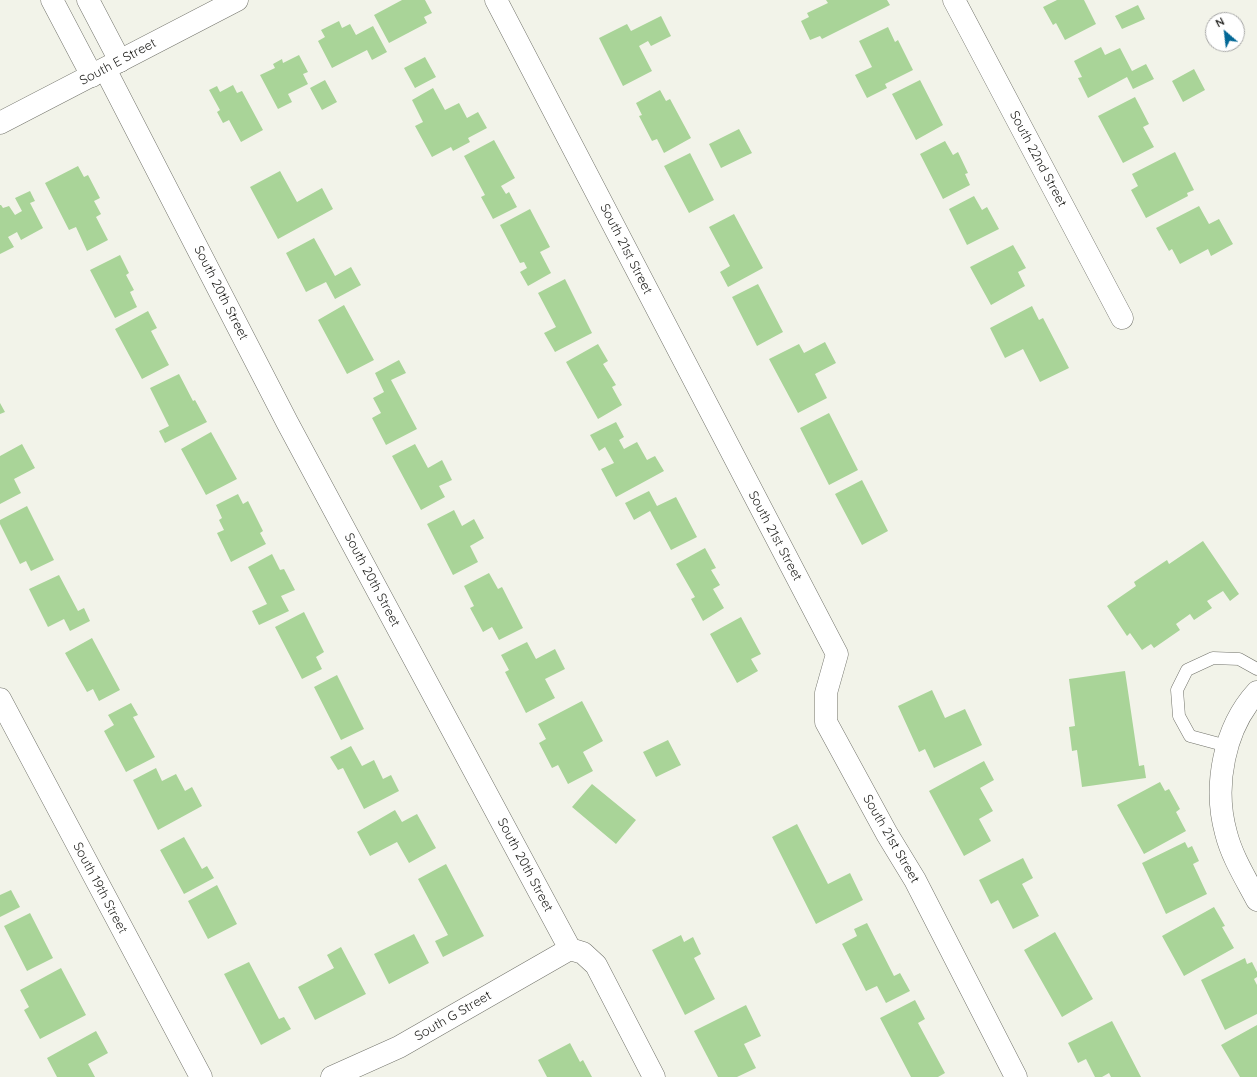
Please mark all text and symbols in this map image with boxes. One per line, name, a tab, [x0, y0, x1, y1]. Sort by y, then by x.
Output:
north arrow	[1205, 12, 1245, 52]
text: N	[1213, 14, 1227, 30]
street label: South E Street	[77, 35, 159, 89]
street label: South 22nd Street	[1006, 108, 1070, 210]
street label: South 21st Street	[596, 201, 656, 297]
street label: South 20th Street	[191, 243, 251, 343]
street label: South 21st Street	[745, 488, 805, 584]
street label: South 20th Street	[341, 531, 403, 629]
street label: South 21st Street	[859, 792, 923, 886]
street label: South 20th Street	[494, 816, 556, 914]
street label: South 19th Street	[69, 840, 131, 936]
street label: South G Street	[412, 988, 494, 1044]

